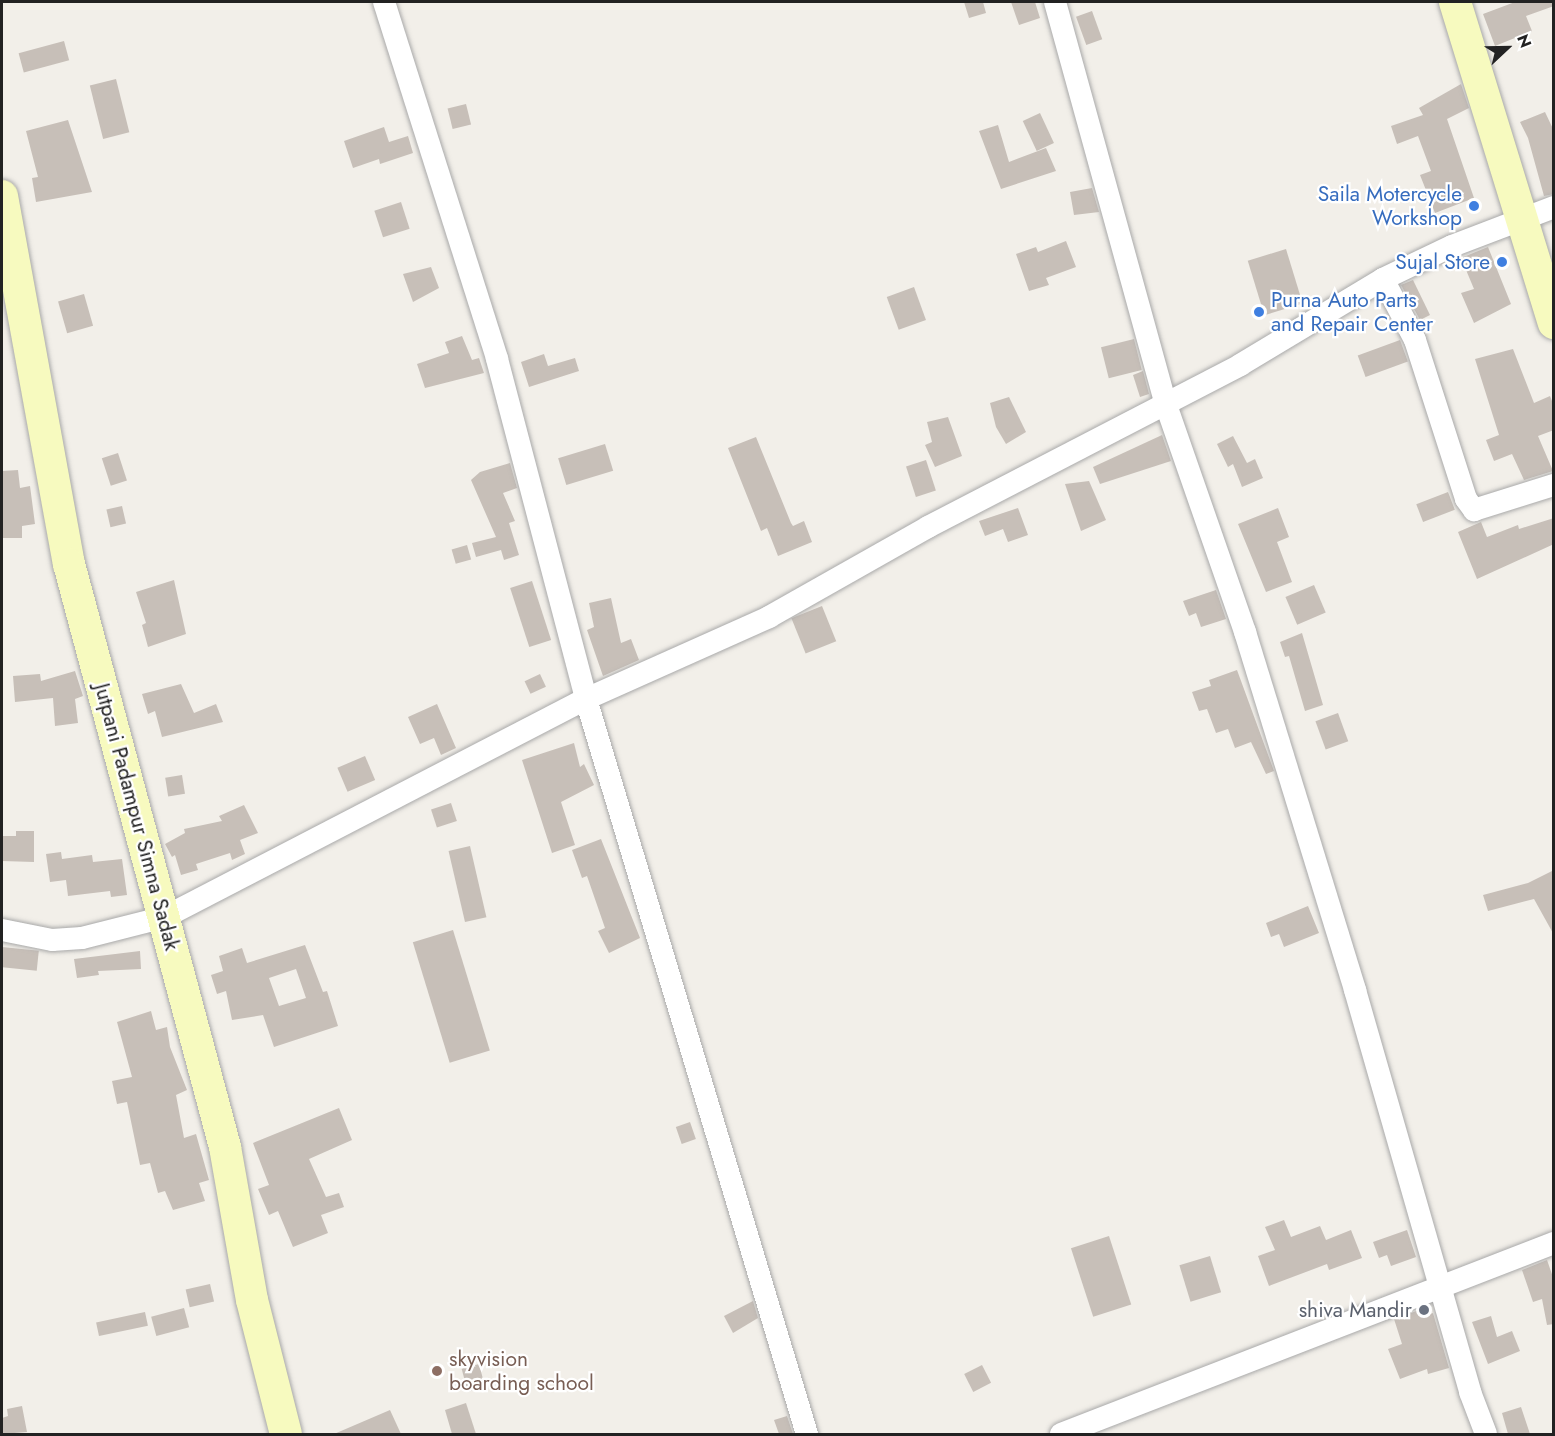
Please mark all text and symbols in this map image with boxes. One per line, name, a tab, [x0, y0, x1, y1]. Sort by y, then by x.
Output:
north arrow	[1477, 18, 1537, 78]
text: N	[1511, 31, 1537, 51]
place label: Saila Motercycle Workshop	[1318, 181, 1462, 231]
marker: Saila Motercycle Workshop	[1467, 199, 1481, 213]
place label: Sujal Store	[1395, 249, 1490, 275]
marker: Sujal Store	[1495, 255, 1509, 269]
place label: Purna Auto Parts and Repair Center	[1271, 287, 1433, 337]
marker: Purna Auto Parts and Repair Center	[1252, 305, 1266, 319]
street label: Jutpani Padampur Simna Sadak	[89, 681, 185, 953]
place label: shiva Mandir	[1299, 1297, 1412, 1323]
marker: shiva Mandir	[1417, 1303, 1431, 1317]
place label: skyvision boarding school	[449, 1346, 594, 1396]
marker: skyvision boarding school	[430, 1364, 444, 1378]

